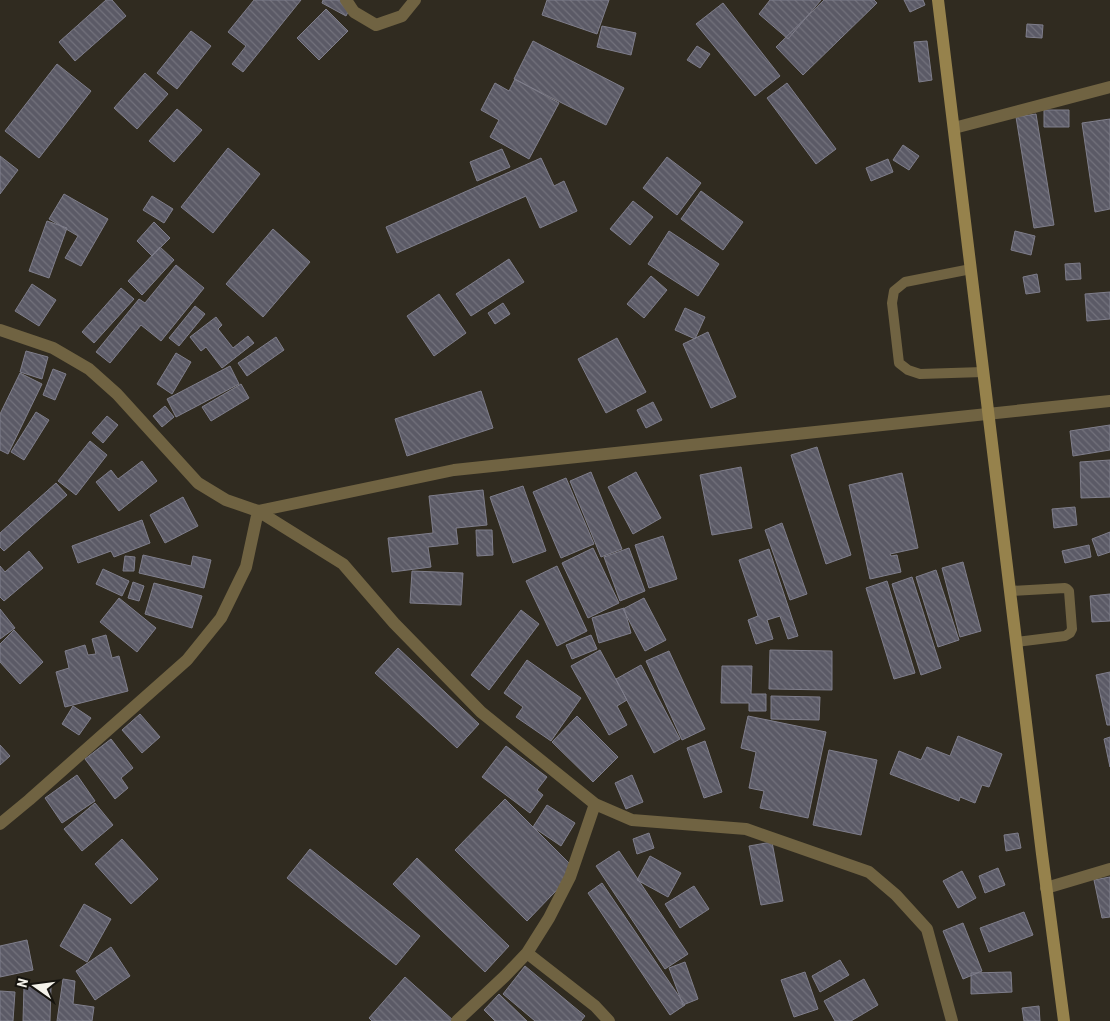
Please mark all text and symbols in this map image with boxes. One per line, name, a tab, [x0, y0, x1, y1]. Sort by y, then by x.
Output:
north arrow	[10, 961, 60, 1011]
text: N	[14, 977, 31, 989]

